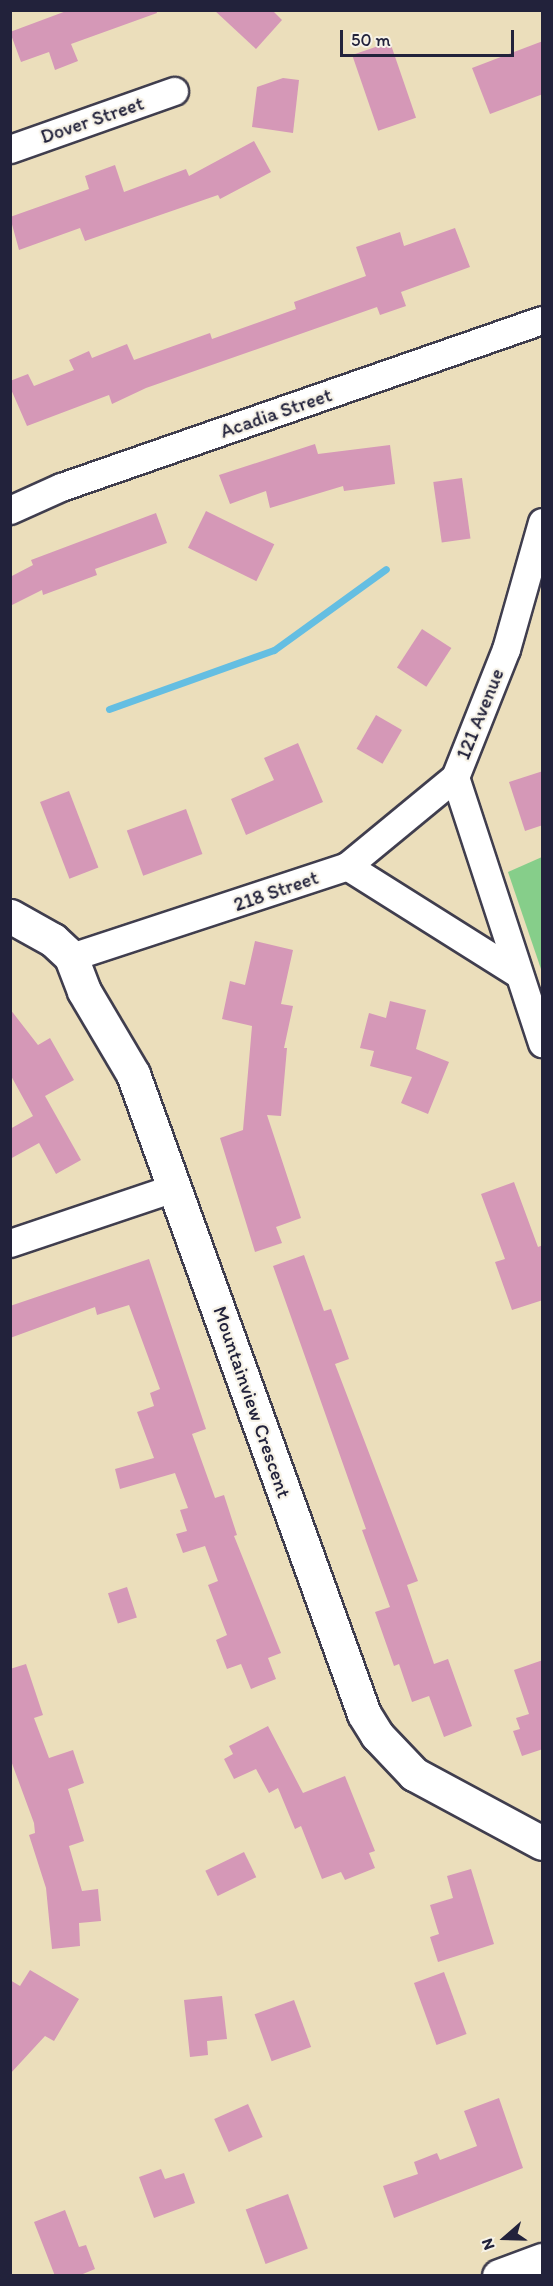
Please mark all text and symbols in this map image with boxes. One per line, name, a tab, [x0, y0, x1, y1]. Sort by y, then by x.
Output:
scale bar	[343, 18, 517, 56]
text: 50 m	[351, 29, 391, 51]
street label: Dover Street	[37, 91, 147, 149]
street label: Acadia Street	[217, 383, 335, 443]
street label: 121 Avenue	[451, 665, 509, 763]
street label: 218 Street	[230, 865, 322, 917]
street label: Mountainview Crescent	[208, 1303, 296, 1501]
north arrow	[475, 2208, 535, 2268]
text: N	[477, 2236, 498, 2253]

